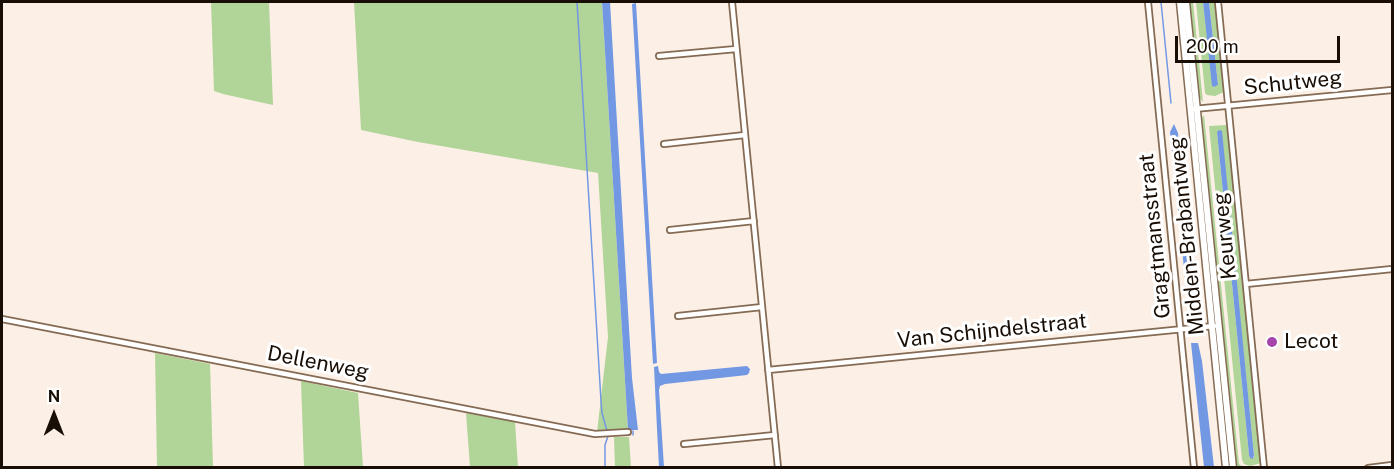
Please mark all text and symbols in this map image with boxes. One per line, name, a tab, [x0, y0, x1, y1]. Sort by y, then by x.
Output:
scale bar	[1178, 24, 1343, 62]
text: 200 m	[1186, 36, 1239, 57]
street label: Schutweg	[1243, 65, 1343, 101]
street label: Midden-Brabantweg	[1164, 136, 1210, 336]
street label: Gragtmansstraat	[1134, 152, 1176, 320]
street label: Keurweg	[1208, 191, 1242, 281]
street label: Van Schijndelstraat	[896, 309, 1088, 353]
place label: Lecot	[1284, 329, 1339, 355]
marker: Lecot	[1265, 335, 1279, 349]
street label: Dellenweg	[265, 341, 371, 385]
north arrow	[24, 385, 84, 445]
text: N	[48, 387, 60, 406]

